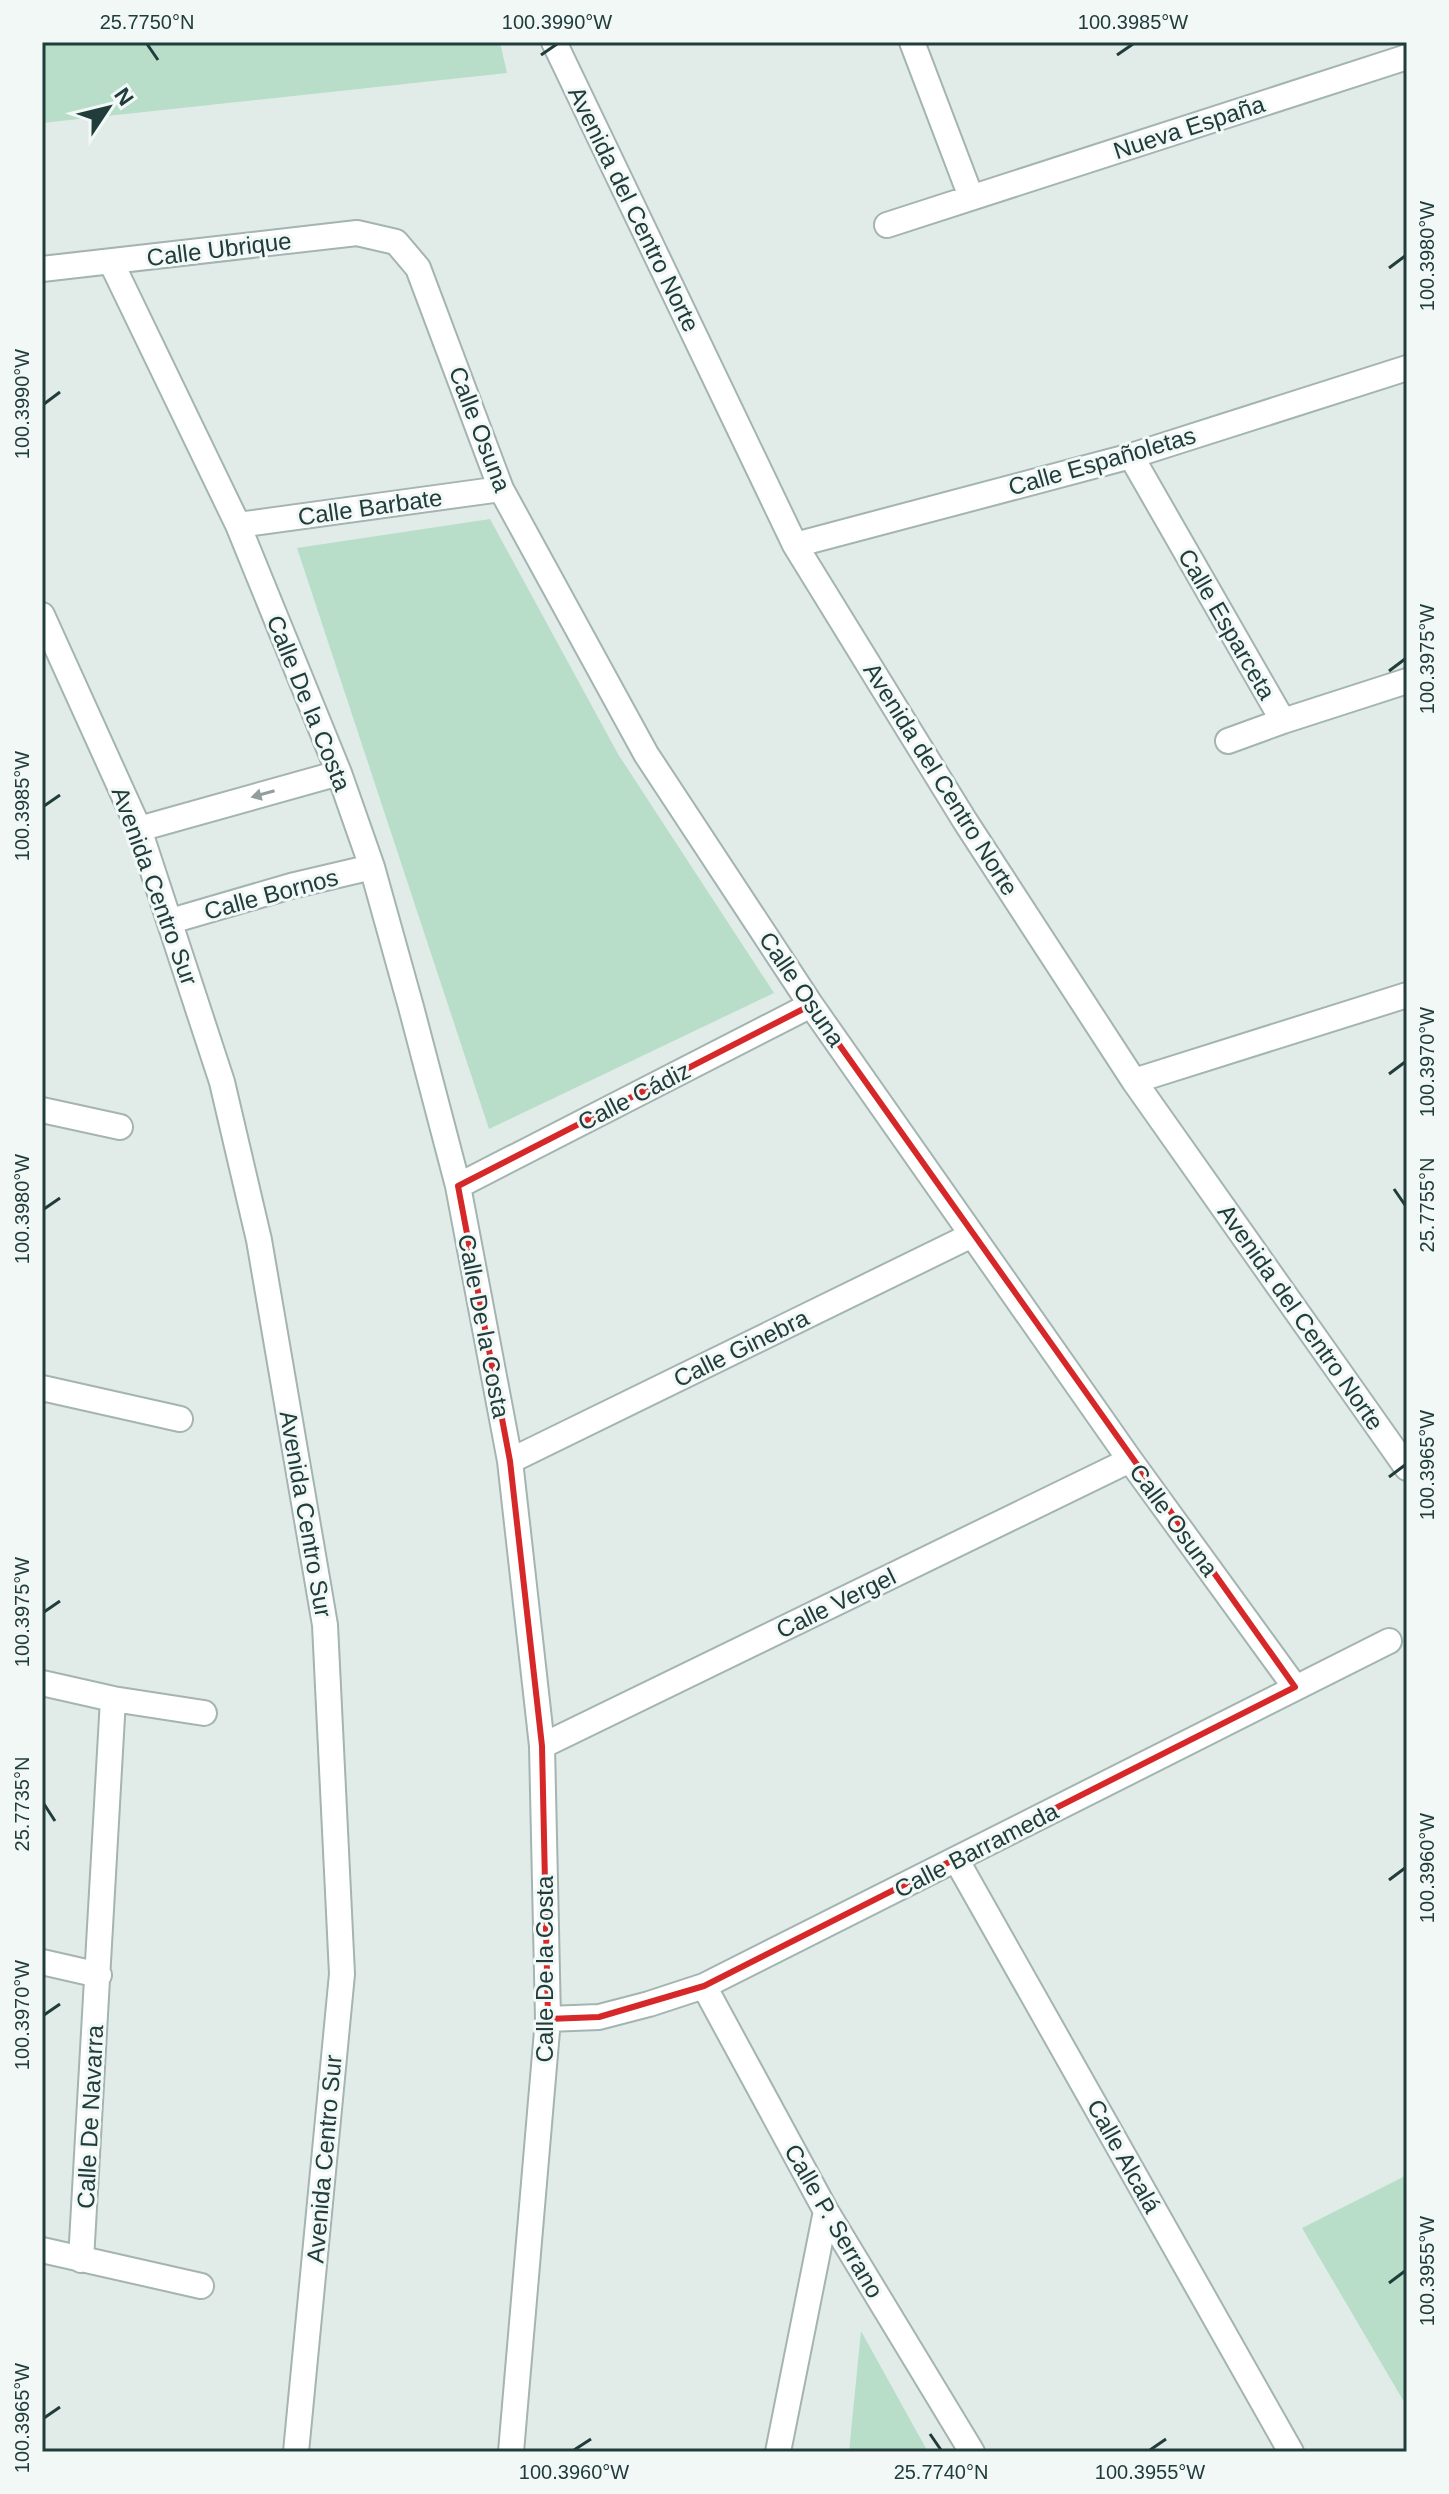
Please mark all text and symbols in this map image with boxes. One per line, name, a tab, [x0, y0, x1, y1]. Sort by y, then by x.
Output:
text: 25.7750°N	[100, 11, 194, 33]
text: 100.3990°W	[502, 11, 612, 33]
text: 100.3985°W	[1078, 11, 1188, 33]
north arrow	[68, 68, 148, 148]
street label: Avenida del Centro Norte	[563, 82, 705, 336]
text: N	[109, 83, 139, 110]
street label: Nueva España	[1110, 90, 1269, 164]
text: 100.3980°W	[1416, 201, 1438, 311]
street label: Calle Ubrique	[145, 227, 293, 271]
text: 100.3990°W	[11, 349, 33, 459]
street label: Calle Osuna	[444, 363, 517, 496]
street label: Calle Españoletas	[1005, 421, 1199, 501]
street label: Calle Barbate	[296, 484, 444, 530]
street label: Calle Esparceta	[1173, 544, 1281, 705]
text: 100.3975°W	[1416, 604, 1438, 714]
street label: Calle De la Costa	[262, 611, 357, 795]
street label: Avenida del Centro Norte	[858, 658, 1024, 900]
text: 100.3985°W	[11, 751, 33, 861]
street label: Avenida Centro Sur	[107, 783, 203, 989]
one-way arrow	[251, 788, 276, 800]
street label: Calle Bornos	[201, 863, 341, 925]
street label: Calle Osuna	[754, 927, 850, 1052]
text: 100.3970°W	[1416, 1007, 1438, 1117]
street label: Calle Cádiz	[573, 1056, 695, 1136]
text: 100.3980°W	[11, 1154, 33, 1264]
text: 25.7755°N	[1416, 1158, 1438, 1252]
street label: Avenida del Centro Norte	[1213, 1199, 1389, 1435]
street label: Calle De la Costa	[453, 1232, 515, 1421]
street label: Calle Ginebra	[669, 1303, 813, 1392]
street label: Avenida Centro Sur	[275, 1409, 337, 1619]
text: 100.3965°W	[1416, 1410, 1438, 1520]
street label: Calle Osuna	[1124, 1459, 1224, 1582]
text: 100.3975°W	[11, 1557, 33, 1667]
street label: Calle Vergel	[772, 1562, 900, 1644]
text: 25.7735°N	[11, 1757, 33, 1851]
street label: Calle Barrameda	[890, 1797, 1063, 1903]
text: 100.3960°W	[1416, 1813, 1438, 1923]
street label: Calle De la Costa	[531, 1875, 558, 2062]
text: 100.3970°W	[11, 1960, 33, 2070]
street label: Calle De Navarra	[72, 2024, 108, 2210]
street label: Avenida Centro Sur	[301, 2054, 347, 2264]
street label: Calle Alcalá	[1082, 2095, 1167, 2218]
street label: Calle P. Serrano	[779, 2139, 889, 2303]
text: 100.3955°W	[1416, 2216, 1438, 2326]
text: 100.3965°W	[11, 2363, 33, 2473]
text: 100.3960°W	[519, 2461, 629, 2483]
text: 25.7740°N	[894, 2461, 988, 2483]
text: 100.3955°W	[1095, 2461, 1205, 2483]

